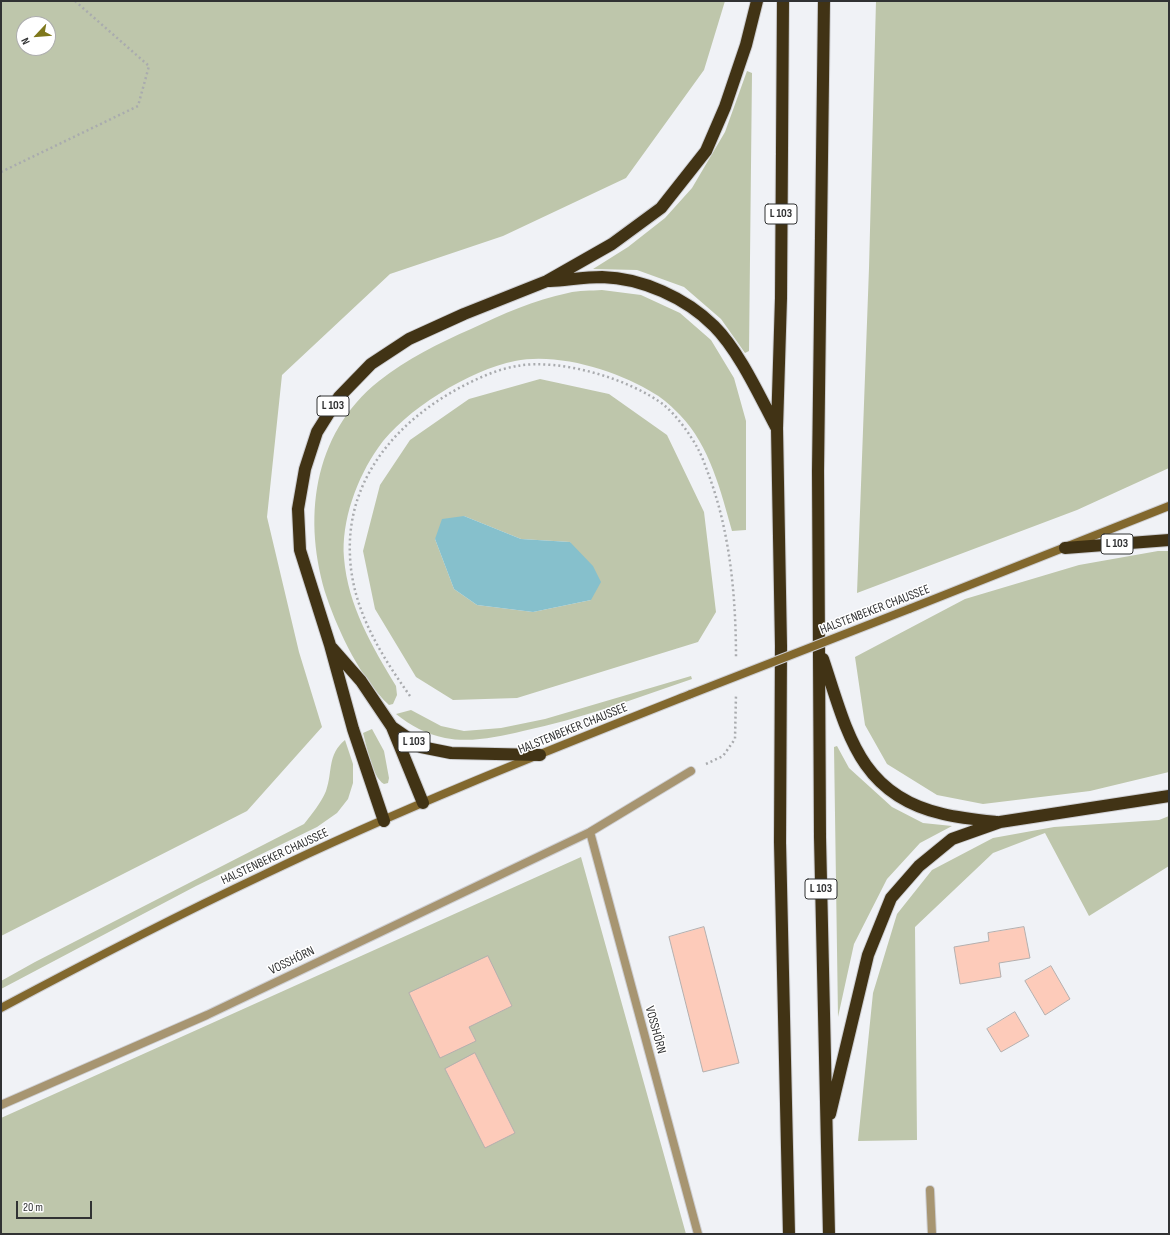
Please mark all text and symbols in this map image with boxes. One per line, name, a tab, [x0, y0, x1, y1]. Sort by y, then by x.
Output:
north arrow	[16, 16, 56, 56]
text: N	[19, 36, 33, 47]
road number: L 103	[765, 204, 797, 224]
road number: L 103	[317, 396, 349, 416]
road number: L 103	[1101, 534, 1133, 554]
street label: HALSTENBEKER CHAUSSEE	[818, 582, 932, 638]
street label: HALSTENBEKER CHAUSSEE	[516, 700, 630, 758]
road number: L 103	[398, 732, 430, 752]
street label: HALSTENBEKER CHAUSSEE	[219, 825, 331, 889]
road number: L 103	[805, 879, 837, 899]
street label: VOSSHÖRN	[267, 943, 317, 979]
street label: VOSSHÖRN	[641, 1004, 669, 1056]
scale bar	[18, 1193, 94, 1219]
text: 20 m	[23, 1200, 43, 1215]

